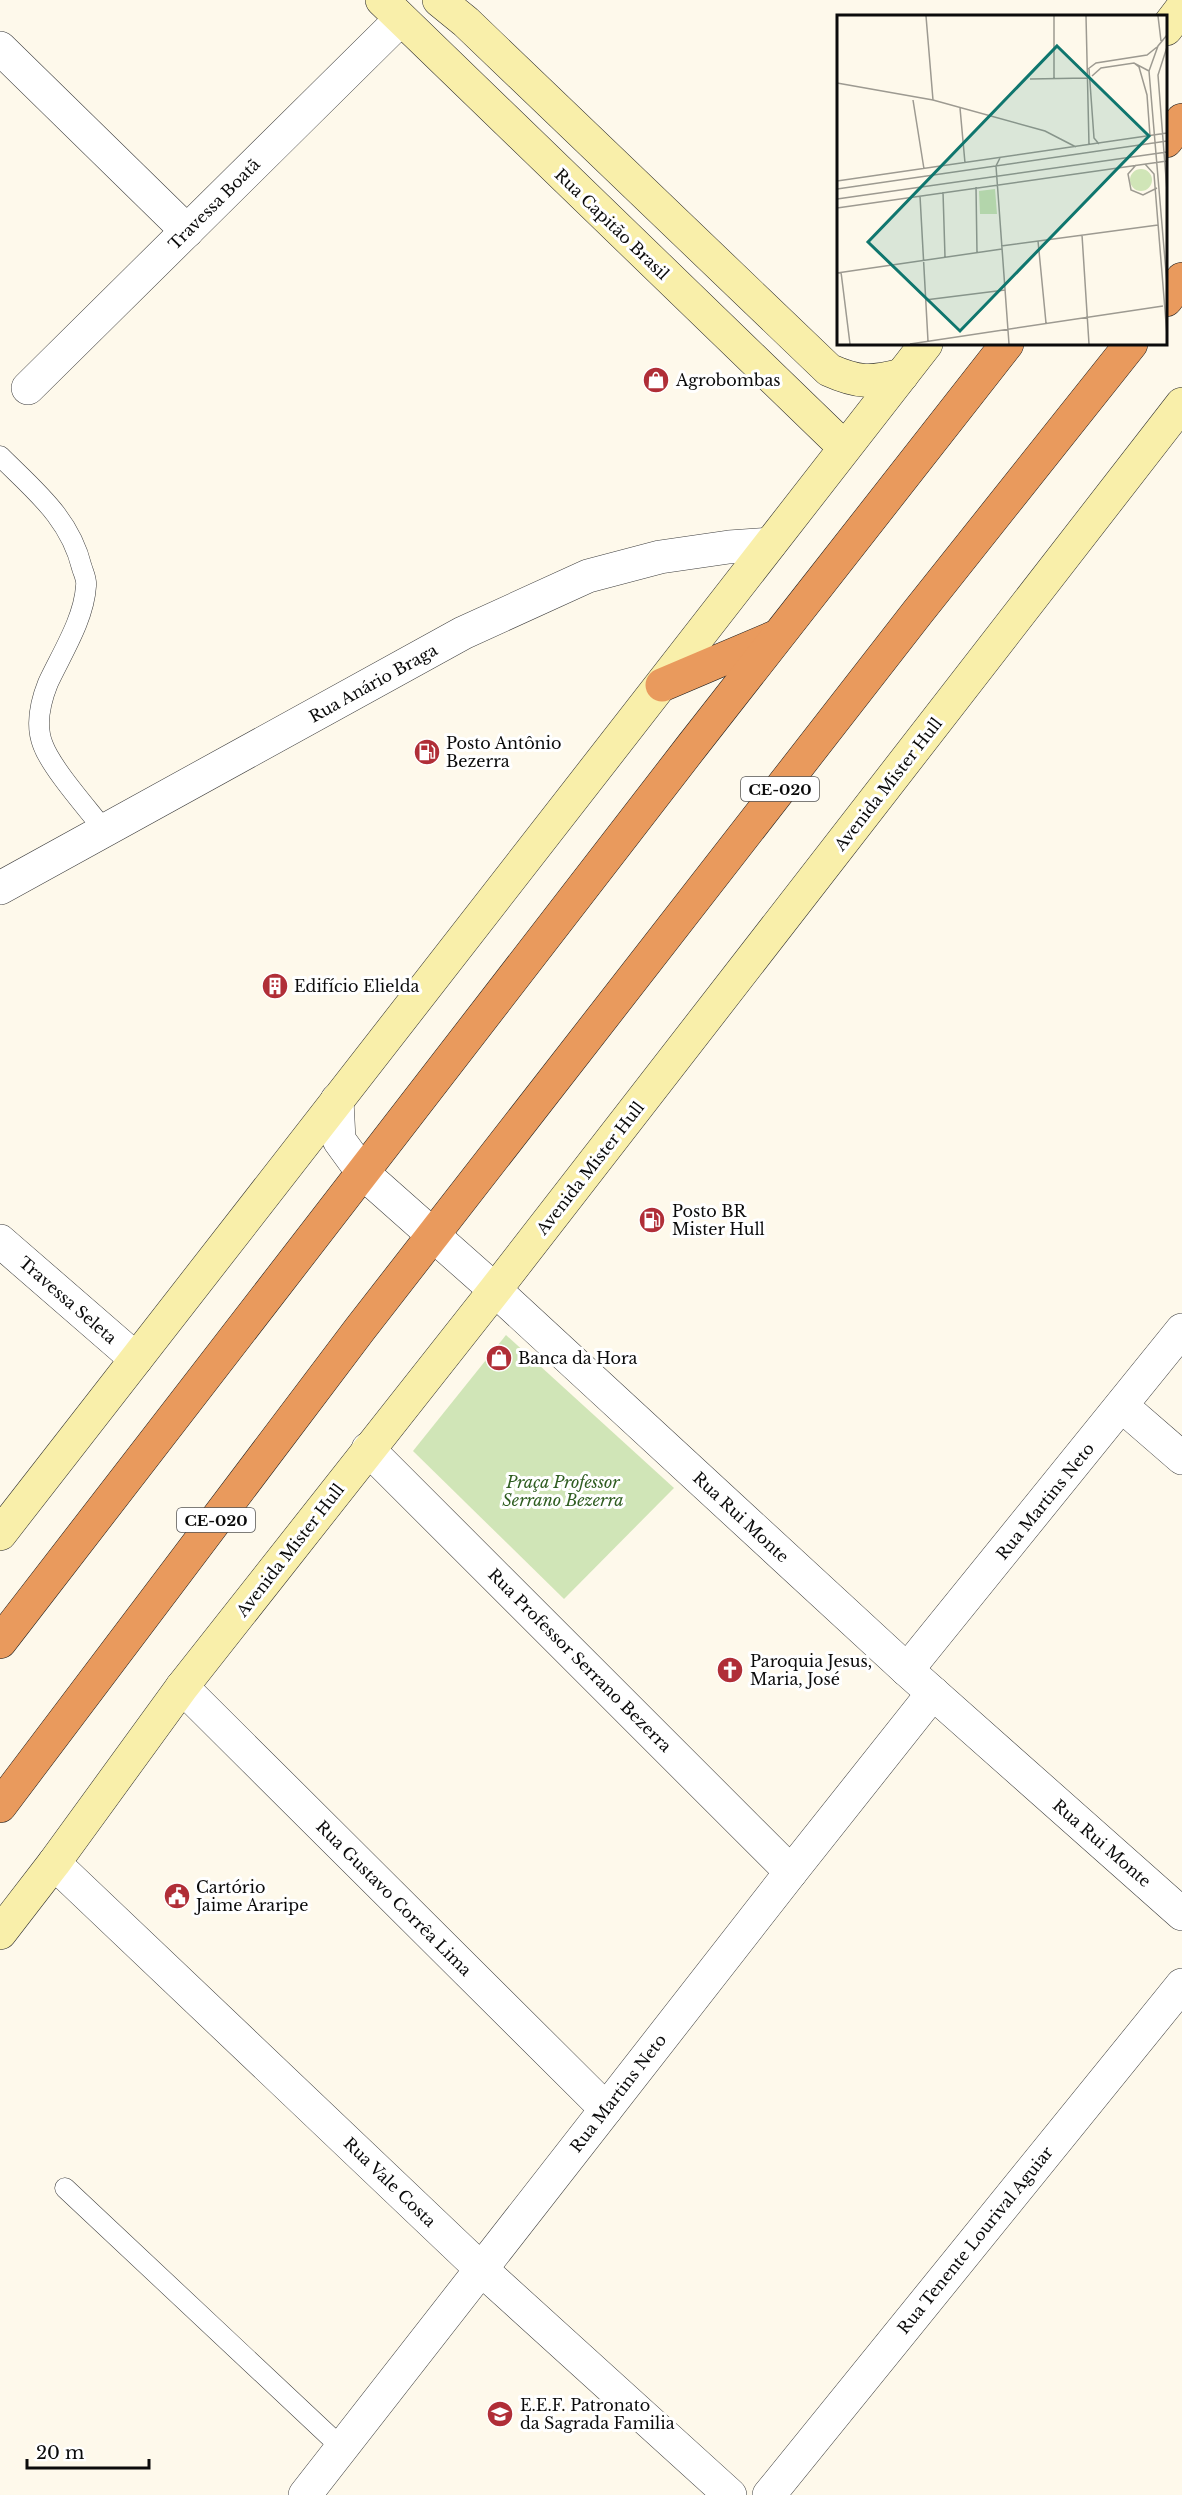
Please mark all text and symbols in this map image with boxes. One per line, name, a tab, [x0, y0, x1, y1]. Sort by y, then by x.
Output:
inset map	[837, 15, 1167, 345]
street label: Travessa Boatã	[164, 154, 264, 254]
street label: Rua Capitão Brasil	[551, 164, 673, 284]
shop icon: Agrobombas	[641, 365, 671, 395]
place label: Agrobombas	[675, 370, 781, 390]
street label: Rua Anário Braga	[305, 639, 441, 727]
street label: Avenida Mister Hull	[829, 713, 946, 855]
place label: Posto Antônio Bezerra	[446, 733, 562, 771]
fuel station icon: Posto Antônio Bezerra	[412, 737, 442, 767]
road number: CE-020	[741, 777, 819, 801]
building icon: Edifício Elielda	[260, 971, 290, 1001]
place label: Edifício Elielda	[294, 976, 419, 996]
street label: Avenida Mister Hull	[531, 1097, 648, 1239]
place label: Posto BR Mister Hull	[672, 1201, 765, 1239]
fuel station icon: Posto BR Mister Hull	[637, 1205, 667, 1235]
street label: Travessa Seleta	[15, 1252, 121, 1348]
shop icon: Banca da Hora	[484, 1343, 514, 1373]
place label: Banca da Hora	[518, 1348, 638, 1368]
street label: Rua Martins Neto	[992, 1439, 1098, 1563]
street label: Rua Rui Monte	[689, 1468, 793, 1566]
park label: Praça Professor Serrano Bezerra	[502, 1472, 624, 1510]
street label: Avenida Mister Hull	[231, 1479, 348, 1621]
road number: CE-020	[177, 1508, 255, 1532]
street label: Rua Professor Serrano Bezerra	[484, 1564, 676, 1756]
place label: Paroquia Jesus, Maria, José	[750, 1651, 872, 1689]
church icon: Paroquia Jesus, Maria, José	[715, 1655, 745, 1685]
street label: Rua Rui Monte	[1049, 1795, 1155, 1891]
street label: Rua Gustavo Corrêa Lima	[312, 1816, 476, 1980]
place label: Cartório Jaime Araripe	[194, 1877, 308, 1915]
public building icon: Cartório Jaime Araripe	[162, 1881, 192, 1911]
street label: Rua Martins Neto	[566, 2030, 670, 2156]
street label: Rua Vale Costa	[340, 2133, 440, 2231]
street label: Rua Tenente Lourival Aguiar	[893, 2142, 1057, 2338]
place label: E.E.F. Patronato da Sagrada Familia	[520, 2395, 675, 2433]
school or university icon: E.E.F. Patronato da Sagrada Familia	[485, 2399, 515, 2429]
scale bar	[27, 2432, 148, 2470]
text: 20 m	[36, 2442, 84, 2464]

